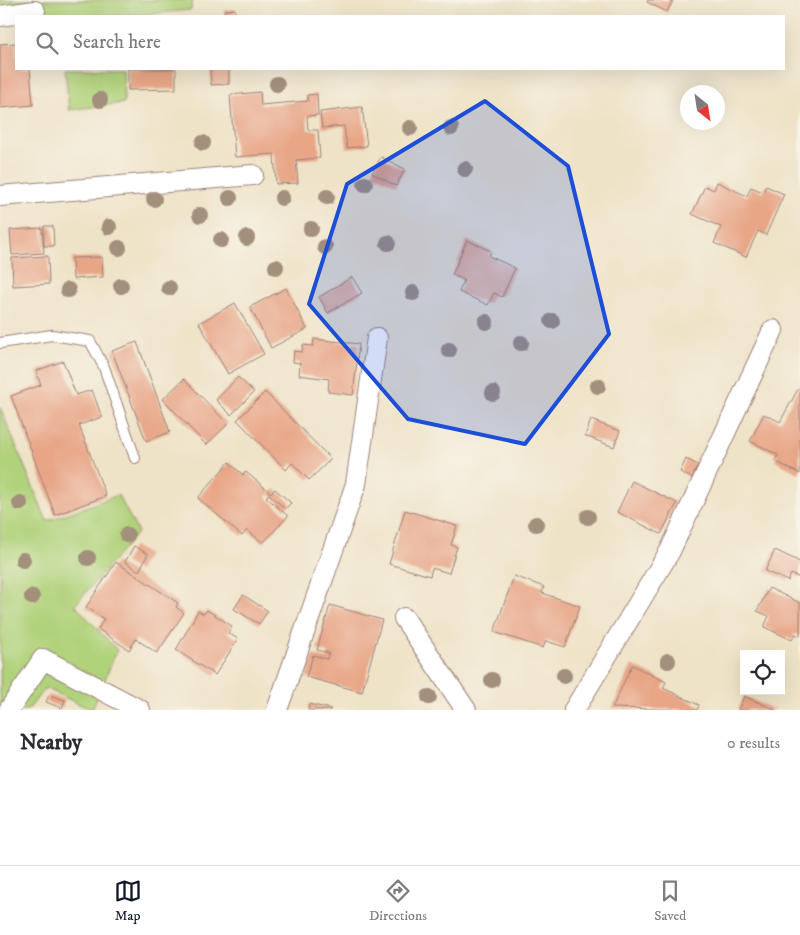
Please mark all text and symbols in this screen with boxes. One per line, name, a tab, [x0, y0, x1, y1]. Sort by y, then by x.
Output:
search box	[15, 15, 785, 70]
icon: search	[33, 29, 61, 57]
text: Search here	[73, 31, 161, 54]
north arrow	[680, 85, 725, 130]
map controls	[740, 650, 785, 695]
button: locate	[740, 650, 785, 695]
text: Nearby	[20, 730, 82, 756]
text: 0 results	[727, 733, 780, 753]
tab: Map	[114, 877, 142, 925]
tab: Directions	[369, 877, 427, 925]
tab: Saved	[654, 877, 686, 925]

